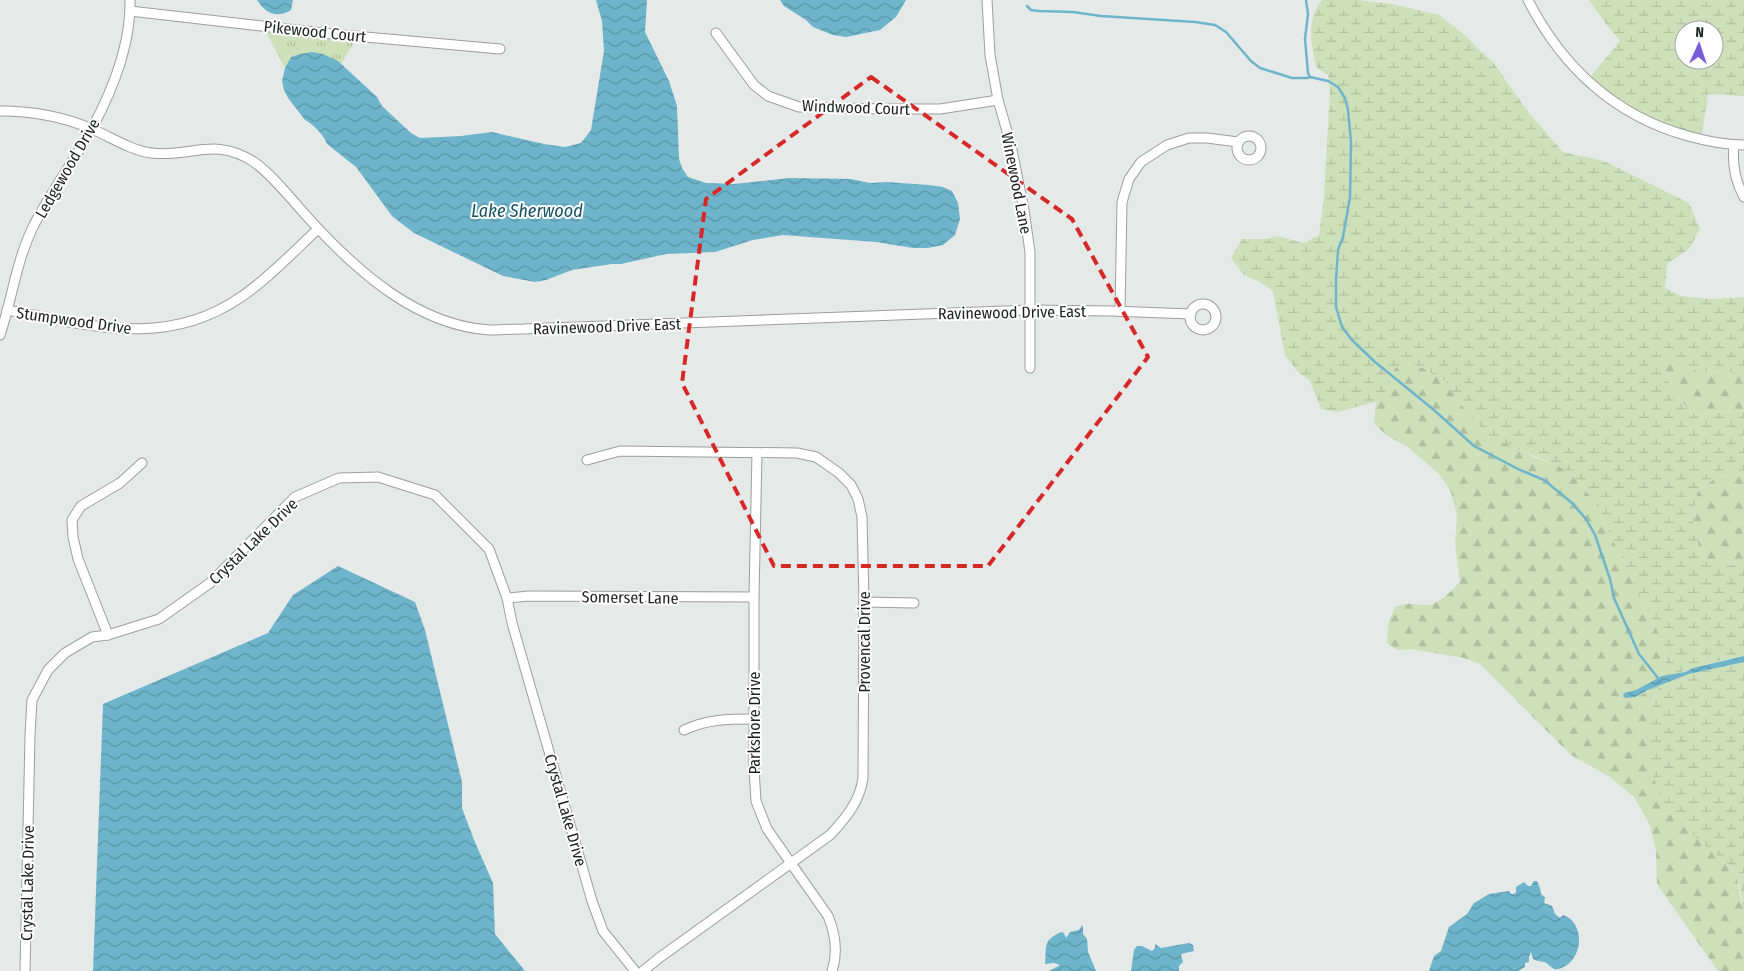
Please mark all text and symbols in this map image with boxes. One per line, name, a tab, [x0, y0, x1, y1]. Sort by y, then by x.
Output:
street label: Pikewood Court	[263, 17, 368, 46]
north arrow	[1674, 20, 1724, 70]
text: N	[1695, 24, 1704, 41]
street label: Windwood Court	[802, 96, 911, 119]
street label: Ledgewood Drive	[31, 115, 104, 221]
street label: Winewood Lane	[997, 131, 1036, 236]
water label: Lake Sherwood	[471, 200, 583, 222]
street label: Ravinewood Drive East	[938, 302, 1087, 323]
street label: Stumpwood Drive	[15, 303, 133, 338]
street label: Ravinewood Drive East	[533, 314, 682, 339]
street label: Crystal Lake Drive	[205, 494, 302, 588]
street label: Somerset Lane	[581, 587, 679, 608]
street label: Provencal Drive	[855, 591, 874, 693]
street label: Parkshore Drive	[745, 672, 764, 774]
street label: Crystal Lake Drive	[540, 752, 591, 868]
street label: Crystal Lake Drive	[17, 825, 38, 941]

